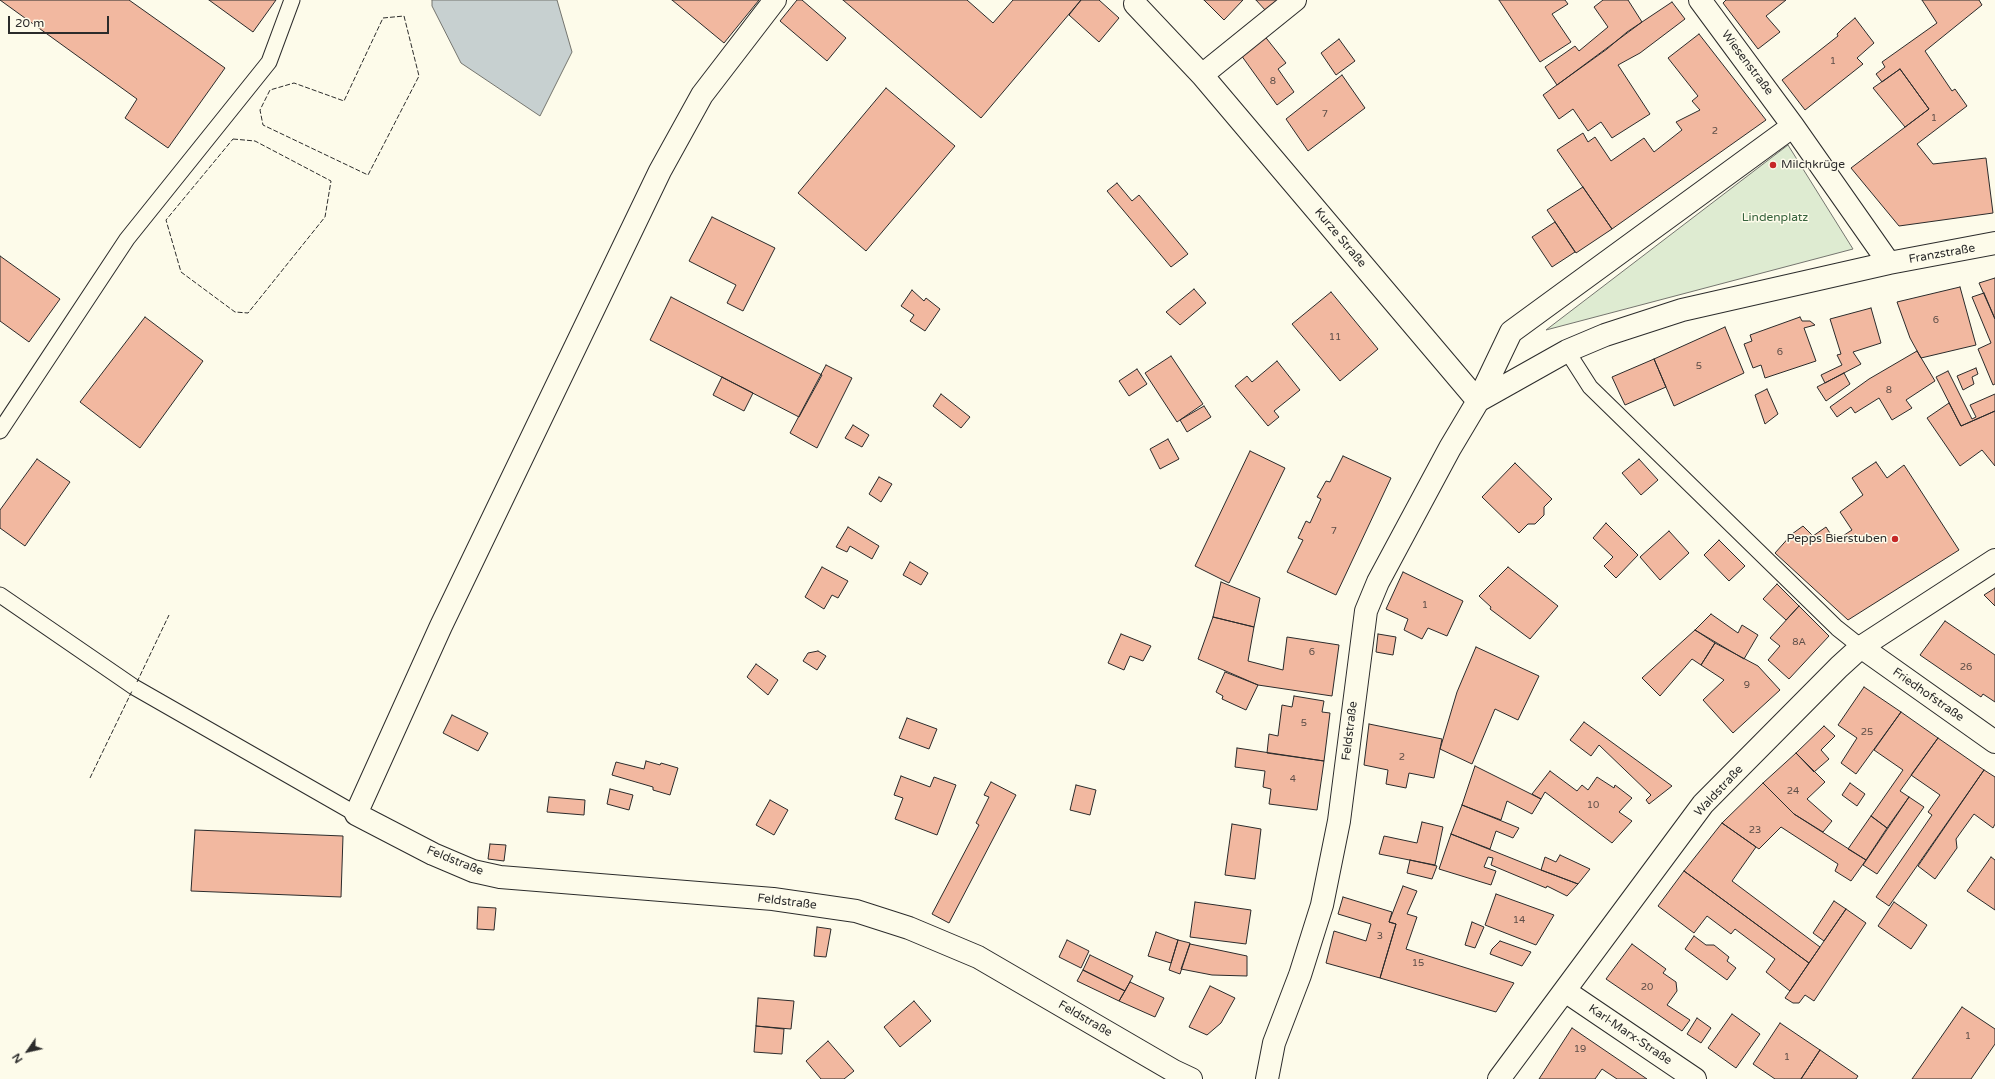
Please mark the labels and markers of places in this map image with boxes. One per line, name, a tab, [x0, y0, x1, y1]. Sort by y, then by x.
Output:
place label: Milchkrüge	[1781, 158, 1845, 172]
marker: Milchkrüge	[1768, 160, 1778, 170]
place label: Pepps Bierstuben	[1786, 532, 1887, 546]
marker: Pepps Bierstuben	[1890, 534, 1900, 544]

